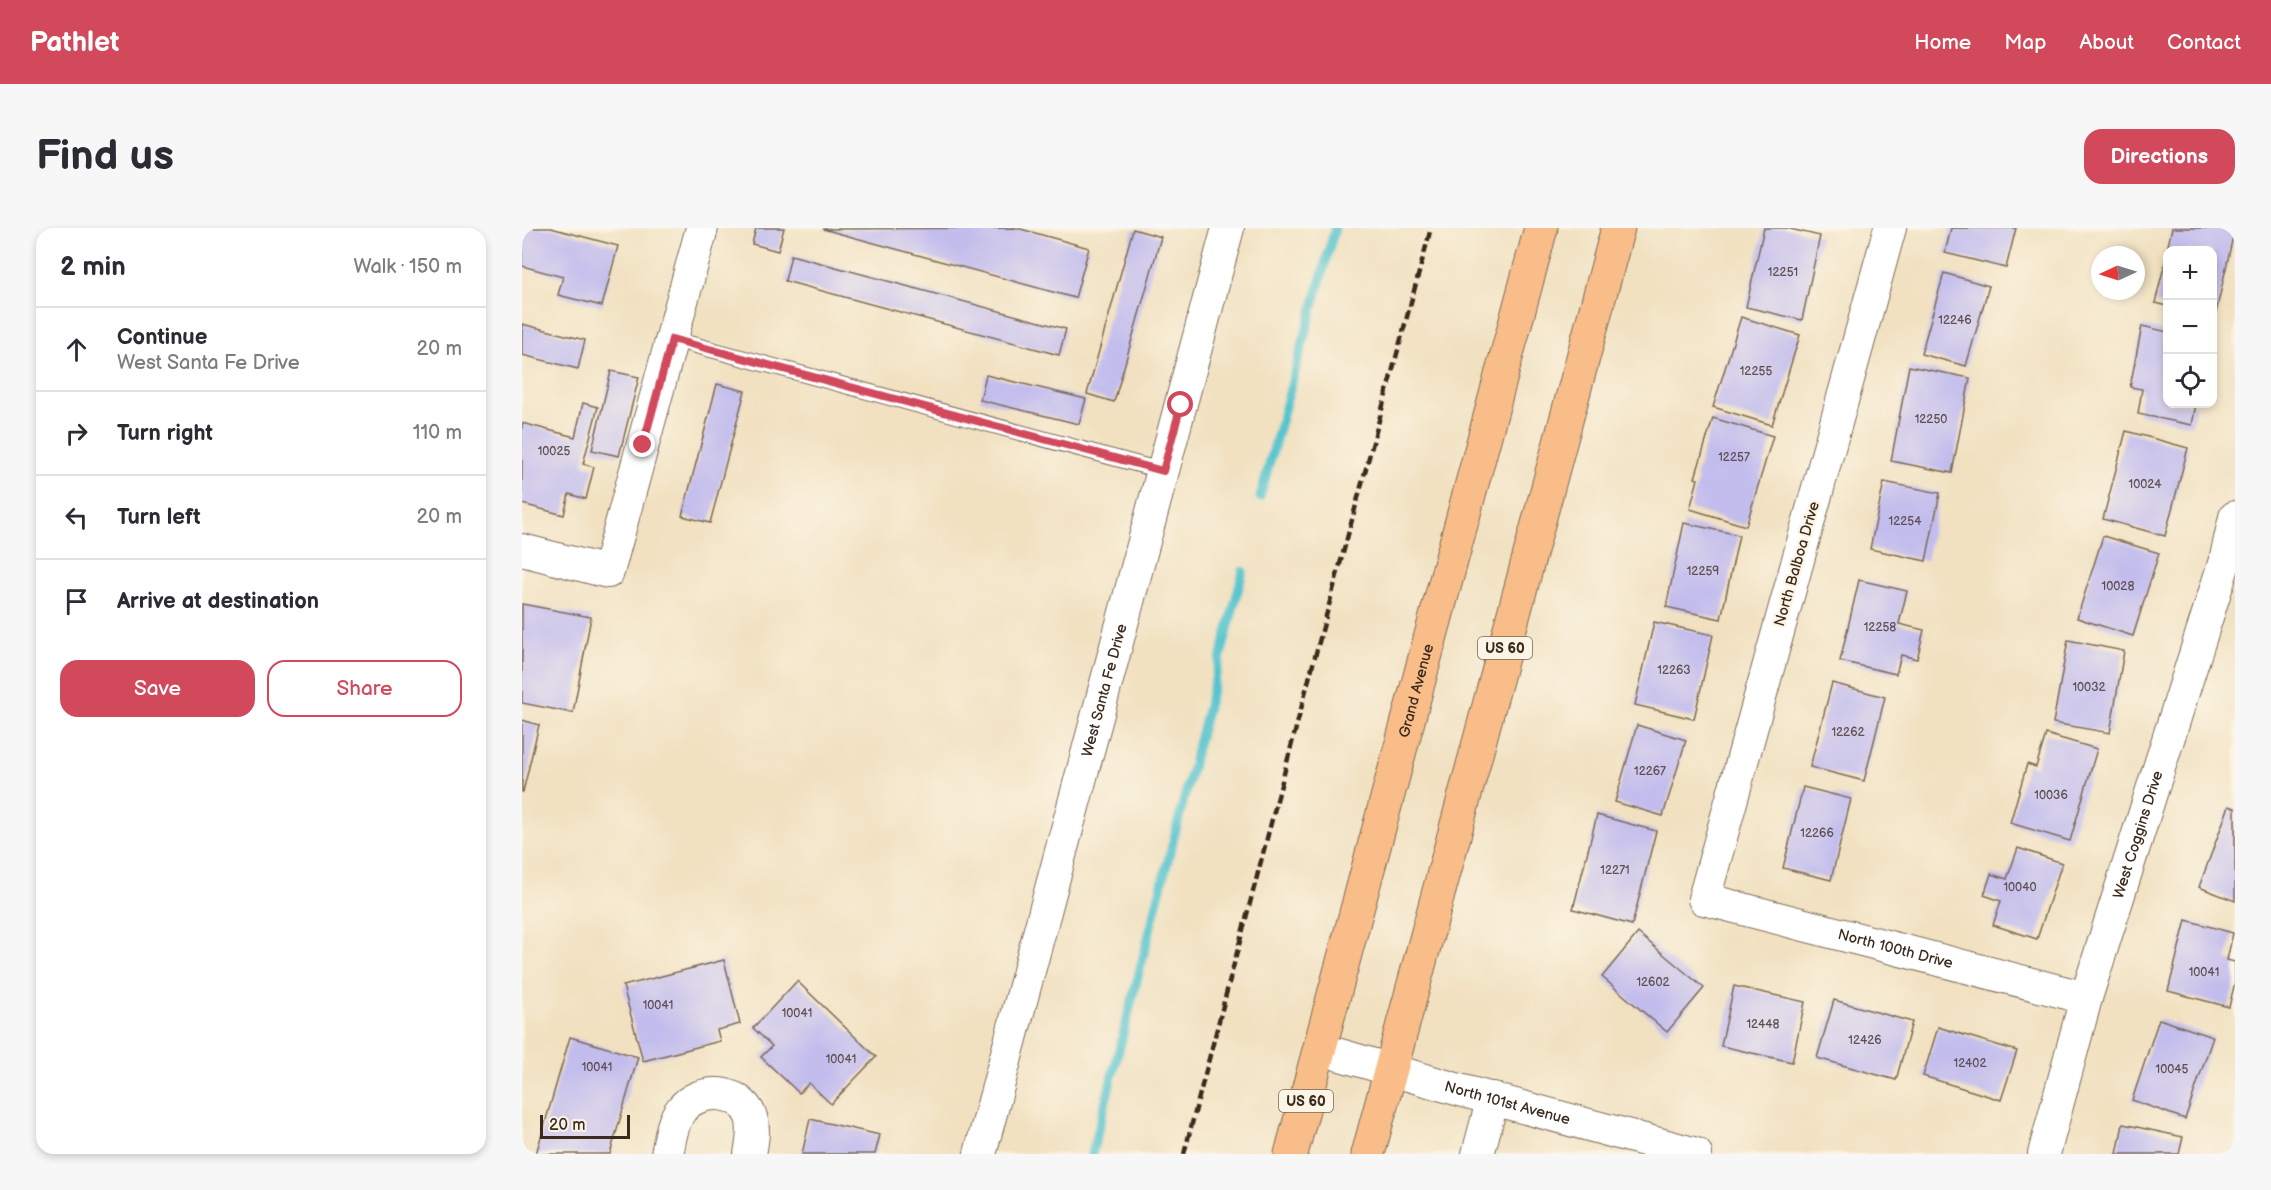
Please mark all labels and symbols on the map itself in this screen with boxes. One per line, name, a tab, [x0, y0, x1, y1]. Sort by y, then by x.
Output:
north arrow	[2091, 246, 2145, 300]
house number: 12251	[1768, 265, 1798, 280]
house number: 12246	[1938, 313, 1972, 328]
house number: 12255	[1740, 364, 1772, 379]
route start	[1167, 391, 1193, 417]
house number: 12250	[1915, 412, 1947, 427]
route end	[629, 431, 655, 457]
house number: 10025	[538, 444, 570, 459]
house number: 12257	[1718, 450, 1750, 465]
house number: 10024	[2129, 477, 2162, 492]
street label: North Balboa Drive	[1770, 499, 1824, 629]
house number: 12254	[1888, 514, 1922, 529]
house number: 12259	[1687, 564, 1719, 579]
house number: 10028	[2102, 579, 2134, 594]
house number: 12258	[1864, 620, 1896, 635]
street label: West Santa Fe Drive	[1077, 622, 1131, 759]
road number: US 60	[1478, 637, 1532, 659]
street label: Grand Avenue	[1394, 641, 1438, 740]
house number: 12263	[1657, 663, 1691, 678]
house number: 10032	[2072, 680, 2106, 695]
house number: 12262	[1831, 725, 1865, 740]
house number: 12267	[1634, 764, 1666, 779]
street label: West Coggins Drive	[2109, 768, 2167, 901]
house number: 10036	[2034, 788, 2068, 803]
house number: 12266	[1800, 826, 1834, 841]
house number: 12271	[1600, 863, 1630, 878]
house number: 10040	[2003, 880, 2037, 895]
street label: North 100th Drive	[1836, 925, 1955, 973]
house number: 10041	[2189, 965, 2219, 980]
house number: 12602	[1636, 975, 1670, 990]
house number: 10041	[643, 998, 673, 1013]
house number: 10041	[782, 1006, 812, 1021]
house number: 12448	[1746, 1017, 1780, 1032]
house number: 12426	[1848, 1033, 1882, 1048]
house number: 10041	[826, 1052, 856, 1067]
house number: 12402	[1953, 1056, 1987, 1071]
house number: 10041	[582, 1060, 612, 1075]
house number: 10045	[2156, 1062, 2189, 1077]
street label: North 101st Avenue	[1442, 1077, 1572, 1129]
road number: US 60	[1279, 1090, 1333, 1112]
scale bar	[540, 1112, 630, 1140]

